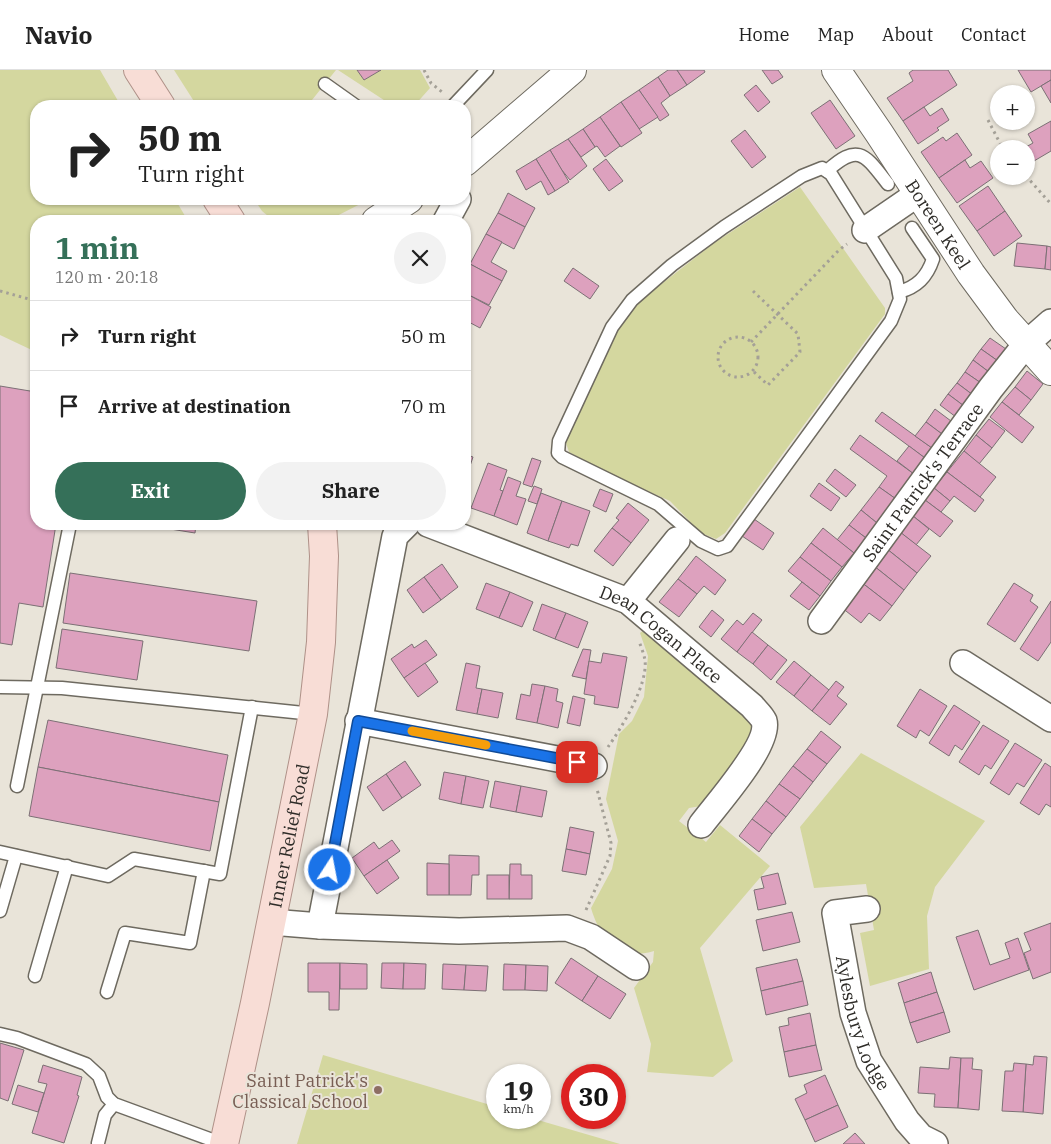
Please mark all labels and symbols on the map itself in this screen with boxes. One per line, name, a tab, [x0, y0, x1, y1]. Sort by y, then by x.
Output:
street label: Boreen Keel	[901, 175, 976, 273]
street label: Saint Patrick's Terrace	[857, 398, 988, 566]
street label: Dean Cogan Place	[596, 580, 728, 688]
pin	[556, 741, 598, 783]
street label: Inner Relief Road	[263, 762, 314, 910]
position arrow	[303, 843, 355, 895]
street label: Aylesbury Lodge	[831, 953, 896, 1094]
speed limit sign: 30	[561, 1064, 626, 1129]
place label: Saint Patrick's Classical School	[232, 1069, 368, 1113]
marker: Saint Patrick's Classical School	[372, 1084, 384, 1096]

